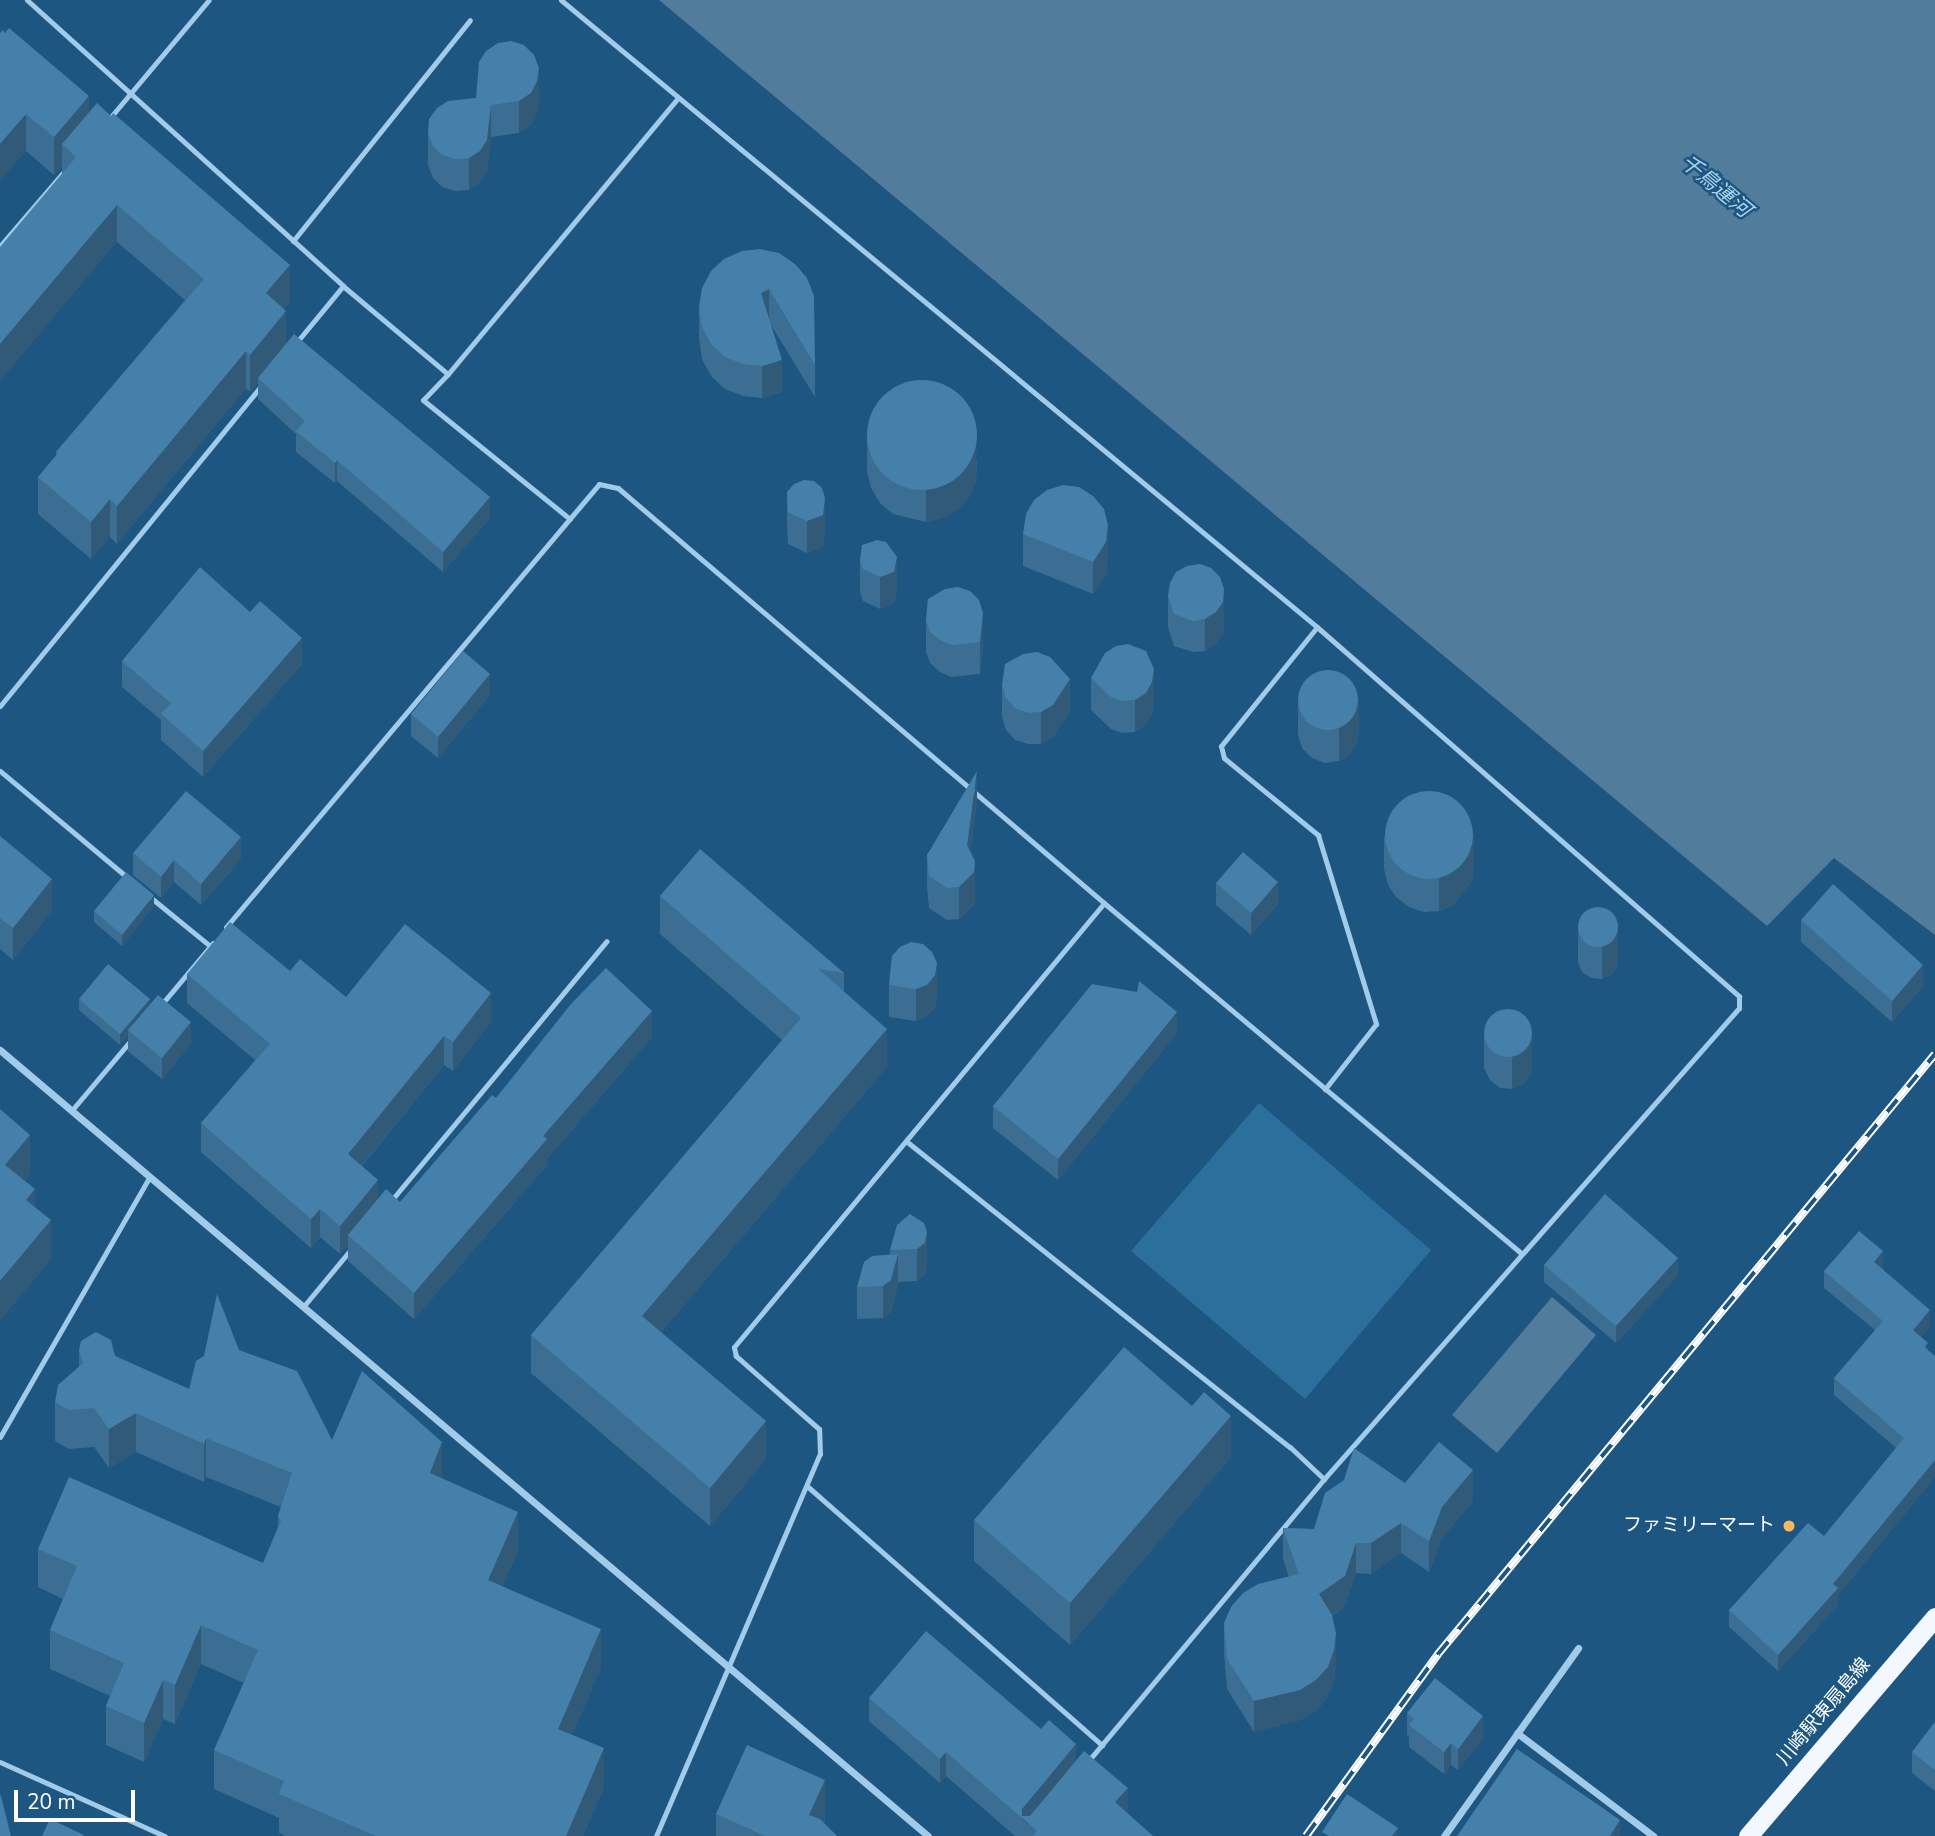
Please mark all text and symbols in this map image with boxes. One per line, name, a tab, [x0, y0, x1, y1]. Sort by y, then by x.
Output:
water label: 千鳥運河	[1676, 149, 1756, 223]
place label: ファミリーマート	[1623, 1515, 1775, 1537]
marker: ファミリーマート	[1781, 1518, 1797, 1534]
street label: 川崎駅東扇島線	[1773, 1654, 1875, 1770]
scale bar	[18, 1776, 138, 1820]
text: 20 m	[27, 1788, 76, 1816]

